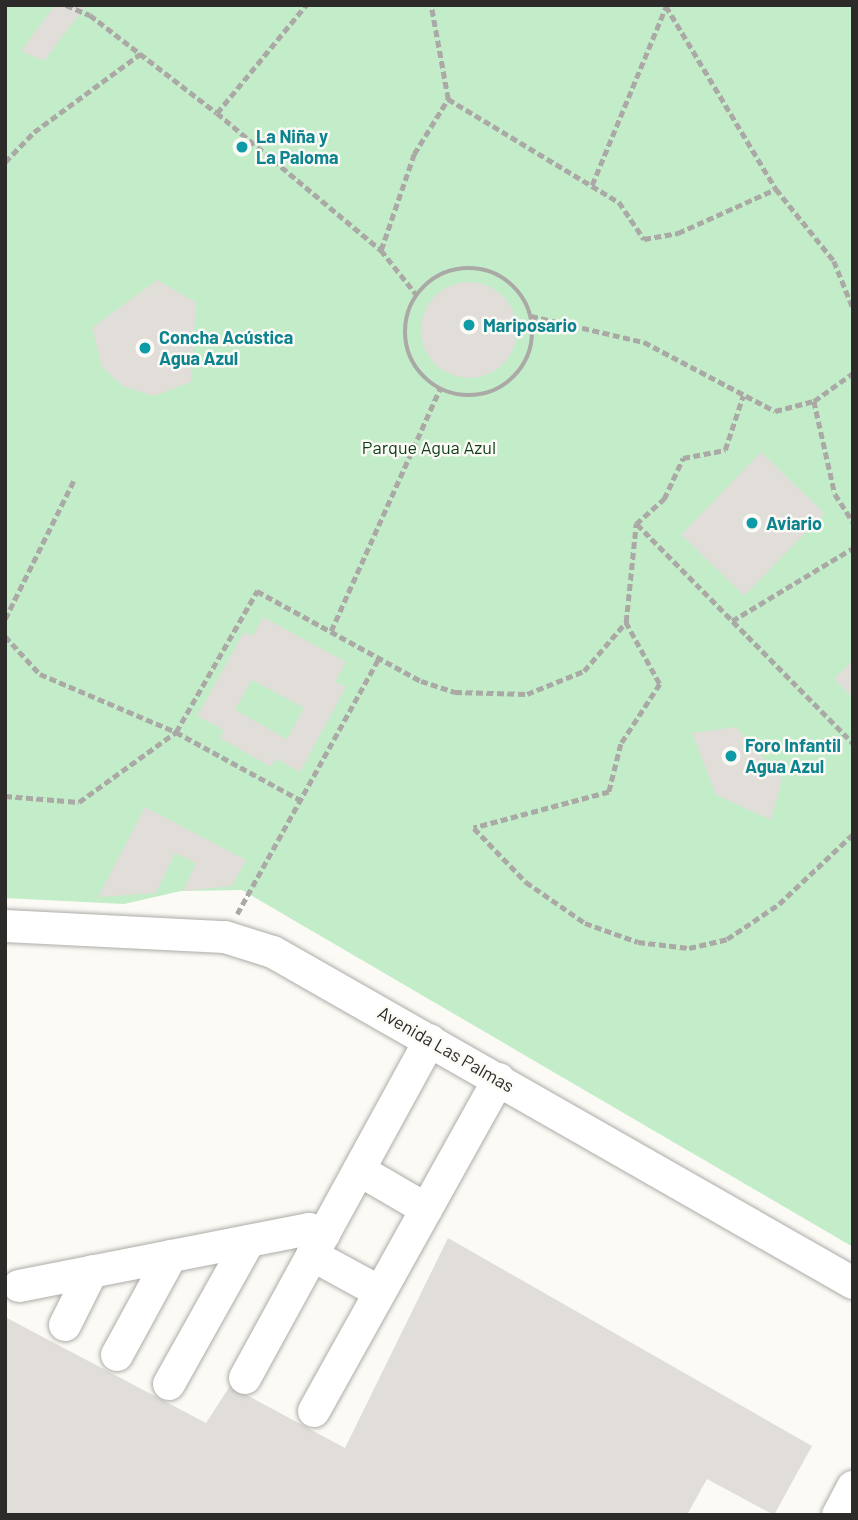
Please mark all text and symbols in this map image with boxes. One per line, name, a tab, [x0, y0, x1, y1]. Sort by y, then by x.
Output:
place label: La Niña y La Paloma	[256, 126, 338, 168]
marker: La Niña y La Paloma	[234, 139, 250, 155]
place label: Mariposario	[483, 314, 577, 336]
marker: Mariposario	[461, 317, 477, 333]
place label: Concha Acústica Agua Azul	[159, 327, 293, 370]
marker: Concha Acústica Agua Azul	[137, 340, 153, 356]
park label: Parque Agua Azul	[362, 436, 496, 458]
place label: Aviario	[766, 512, 822, 534]
marker: Aviario	[744, 515, 760, 531]
place label: Foro Infantil Agua Azul	[745, 735, 841, 778]
marker: Foro Infantil Agua Azul	[723, 748, 739, 764]
street label: Avenida Las Palmas	[374, 1001, 518, 1097]

